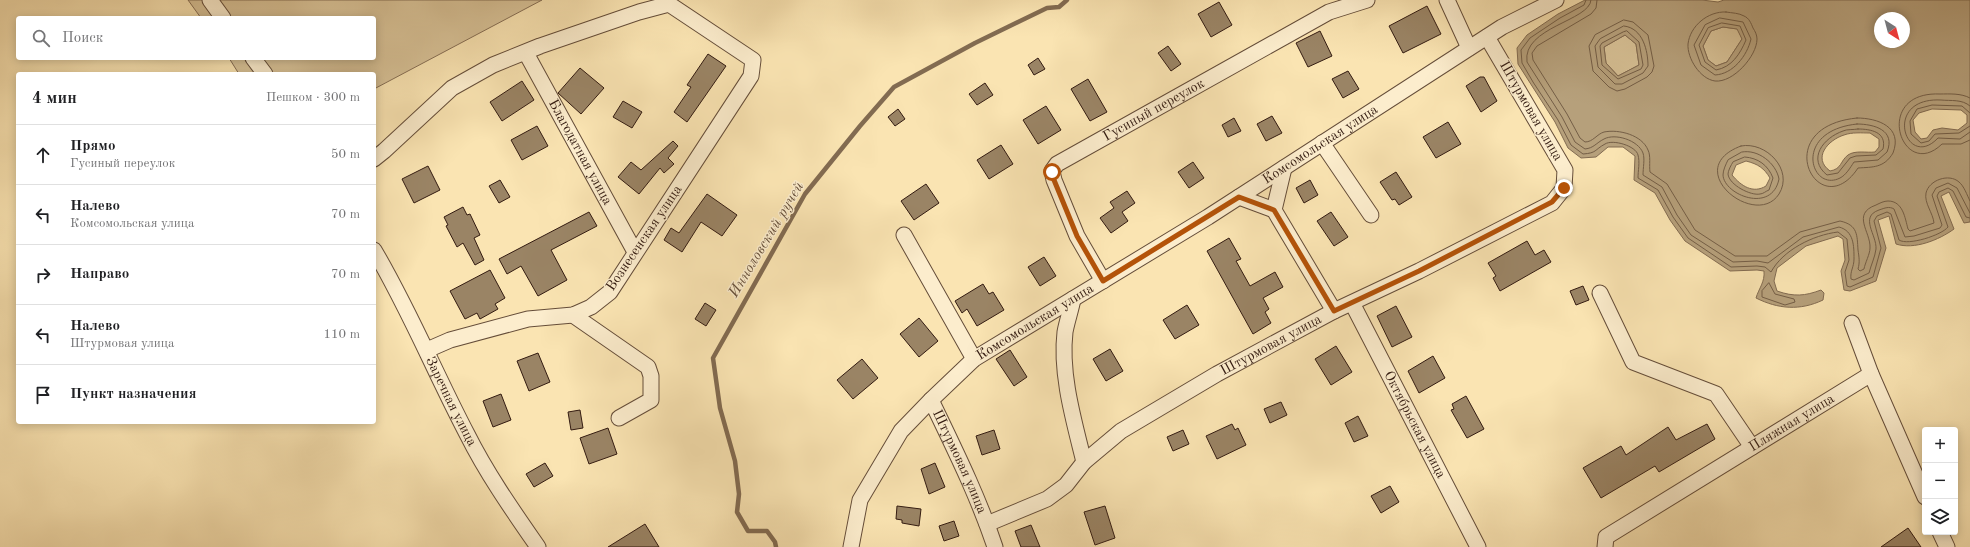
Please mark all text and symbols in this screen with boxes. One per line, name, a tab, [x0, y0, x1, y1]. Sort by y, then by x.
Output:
north arrow	[1874, 12, 1910, 48]
search box	[16, 16, 376, 60]
icon: search	[30, 27, 52, 49]
text: Поиск	[62, 31, 103, 46]
street label: Штурмовая улица	[1497, 59, 1565, 163]
street label: Гусиный переулок	[1101, 76, 1207, 144]
text: 4 мин	[32, 90, 77, 107]
text: Пешком · 300 m	[266, 91, 360, 104]
street label: Благодатная улица	[546, 97, 615, 207]
street label: Комсомольская улица	[1260, 102, 1380, 187]
text: Прямо	[70, 139, 116, 154]
icon: ahead	[32, 144, 54, 166]
text: 50 m	[331, 148, 360, 161]
text: Гусиный переулок	[70, 157, 175, 170]
route start	[1043, 163, 1061, 181]
water label: Инноловский ручей	[726, 179, 808, 301]
route end	[1555, 179, 1573, 197]
street label: Вознесенская улица	[604, 183, 685, 293]
text: Налево	[70, 199, 120, 214]
icon: left	[32, 204, 54, 226]
text: 70 m	[331, 208, 360, 221]
text: Комсомольская улица	[70, 217, 194, 230]
icon: right	[32, 264, 54, 286]
text: Направо	[70, 267, 129, 282]
text: 70 m	[331, 268, 360, 281]
street label: Комсомольская улица	[974, 281, 1096, 363]
street label: Штурмовая улица	[1218, 312, 1324, 378]
text: Налево	[70, 319, 120, 334]
icon: left	[32, 324, 54, 346]
text: 110 m	[323, 328, 360, 341]
text: Штурмовая улица	[70, 337, 174, 350]
street label: Заречная улица	[423, 354, 479, 449]
street label: Октябрьская улица	[1381, 369, 1448, 481]
icon: arrive	[32, 384, 54, 406]
text: Пункт назначения	[70, 387, 197, 402]
street label: Пляжная улица	[1747, 391, 1837, 454]
street label: Штурмовая улица	[930, 408, 989, 516]
map controls	[1922, 427, 1958, 535]
button: +	[1922, 427, 1958, 463]
button: −	[1922, 463, 1958, 499]
button: layers	[1922, 499, 1958, 535]

